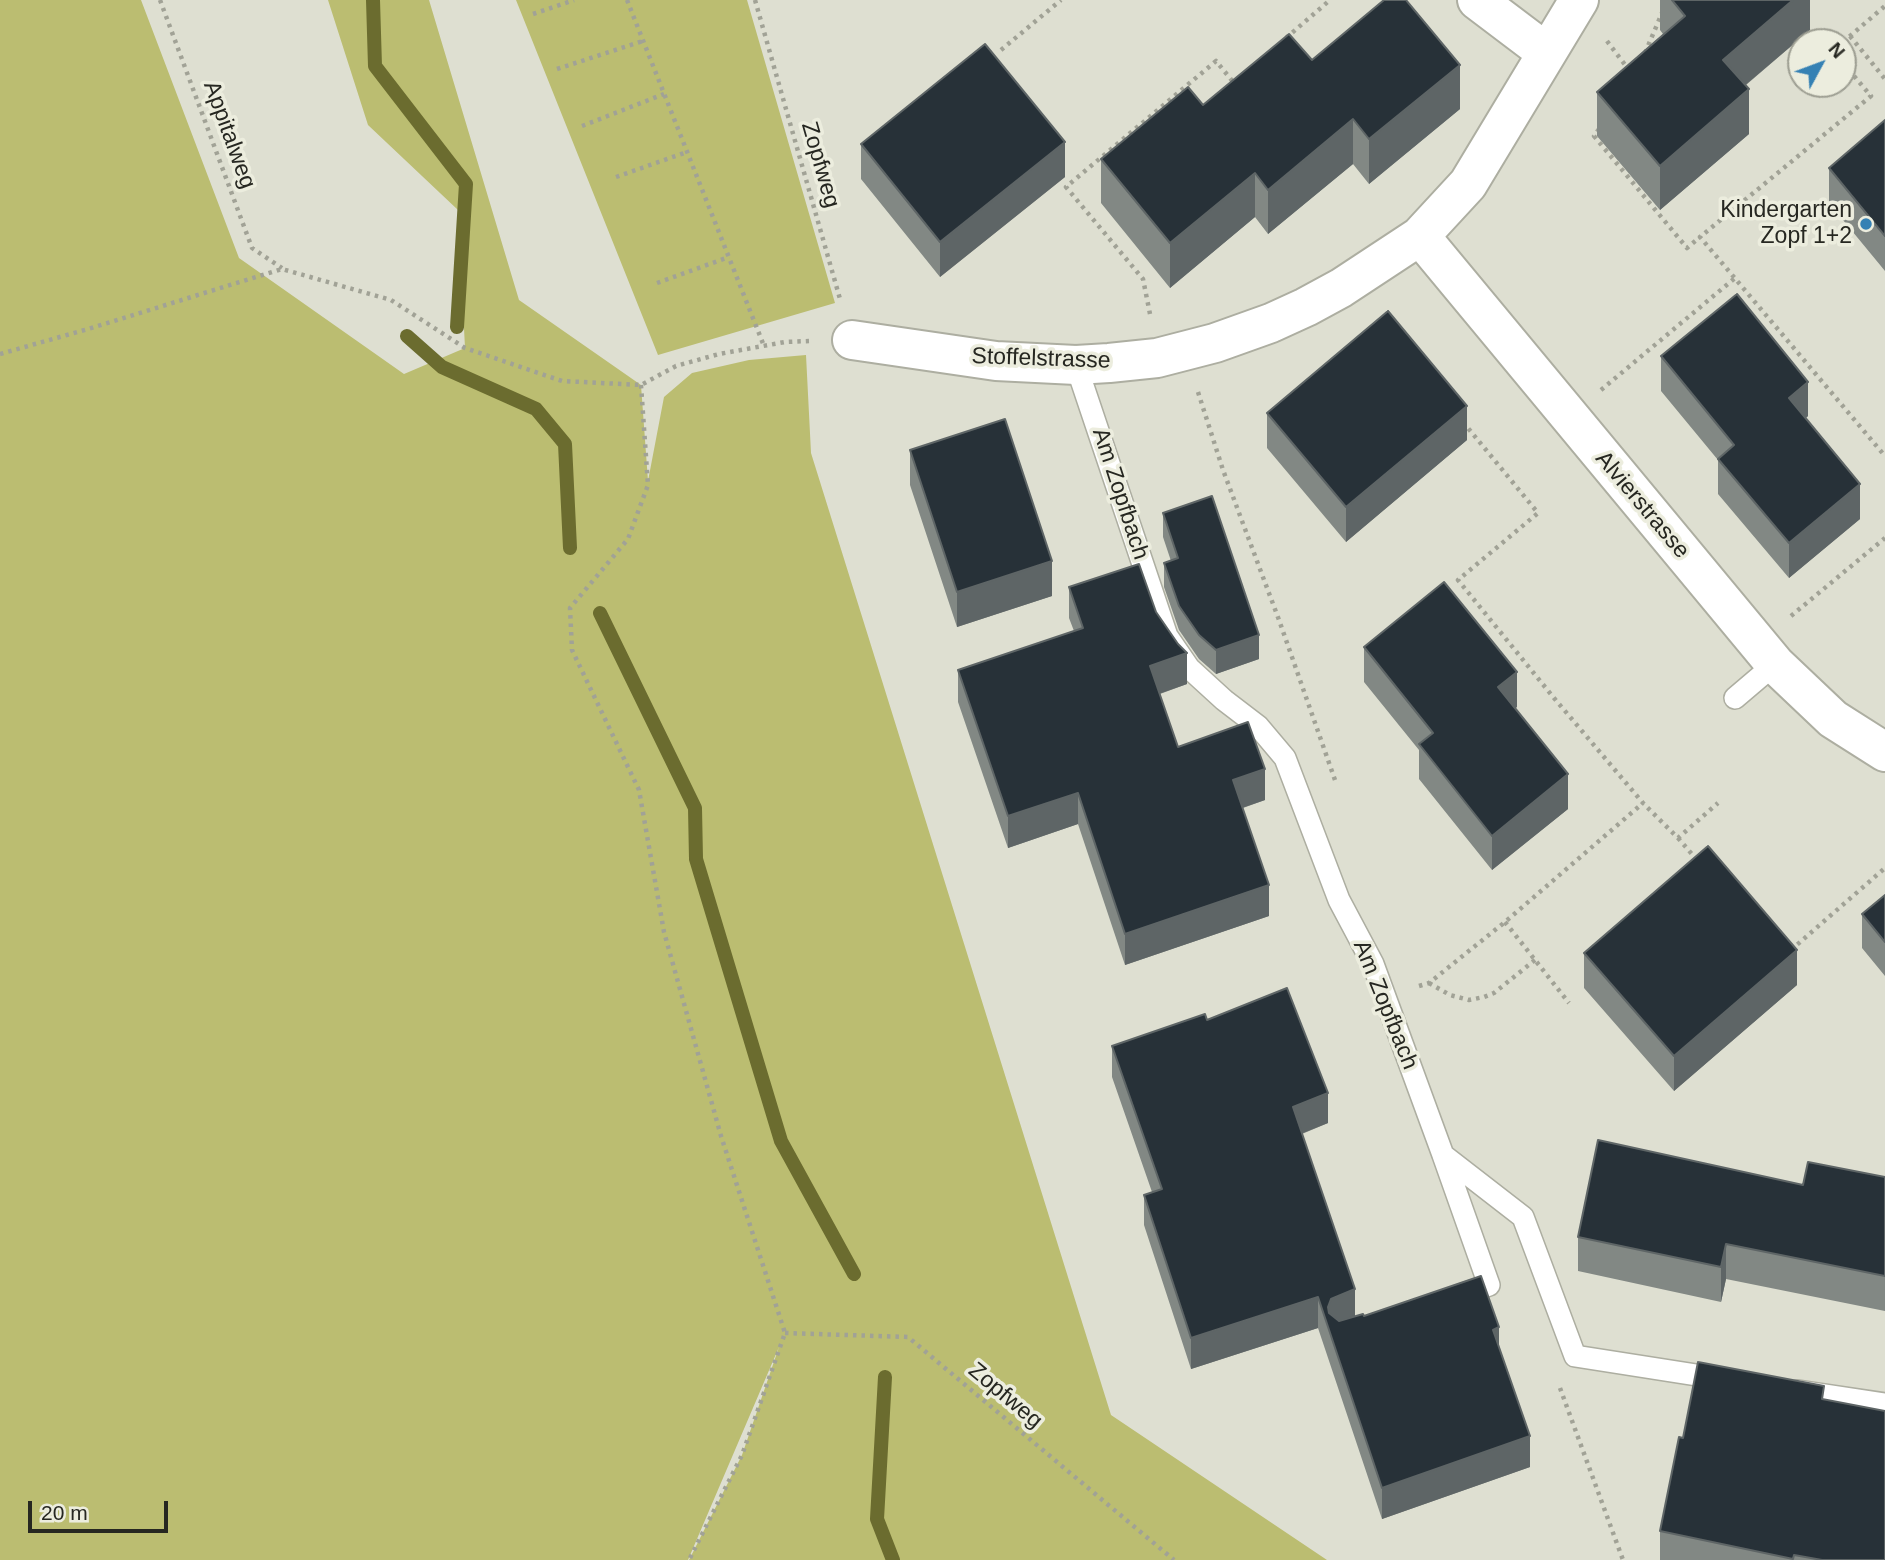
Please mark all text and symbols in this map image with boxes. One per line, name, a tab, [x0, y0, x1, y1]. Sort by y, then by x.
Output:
north arrow	[1787, 28, 1857, 98]
text: N	[1824, 38, 1849, 62]
street label: Appitalweg	[197, 77, 261, 193]
street label: Zopfweg	[795, 119, 845, 211]
place label: Kindergarten Zopf 1+2	[1720, 197, 1852, 251]
marker: Kindergarten Zopf 1+2	[1858, 216, 1874, 232]
street label: Stoffelstrasse	[971, 343, 1111, 375]
street label: Am Zopfbach	[1086, 425, 1154, 563]
street label: Alvierstrasse	[1589, 446, 1695, 564]
street label: Am Zopfbach	[1347, 936, 1423, 1074]
street label: Zopfweg	[962, 1357, 1048, 1435]
scale bar	[32, 1486, 172, 1530]
text: 20 m	[41, 1501, 88, 1524]

